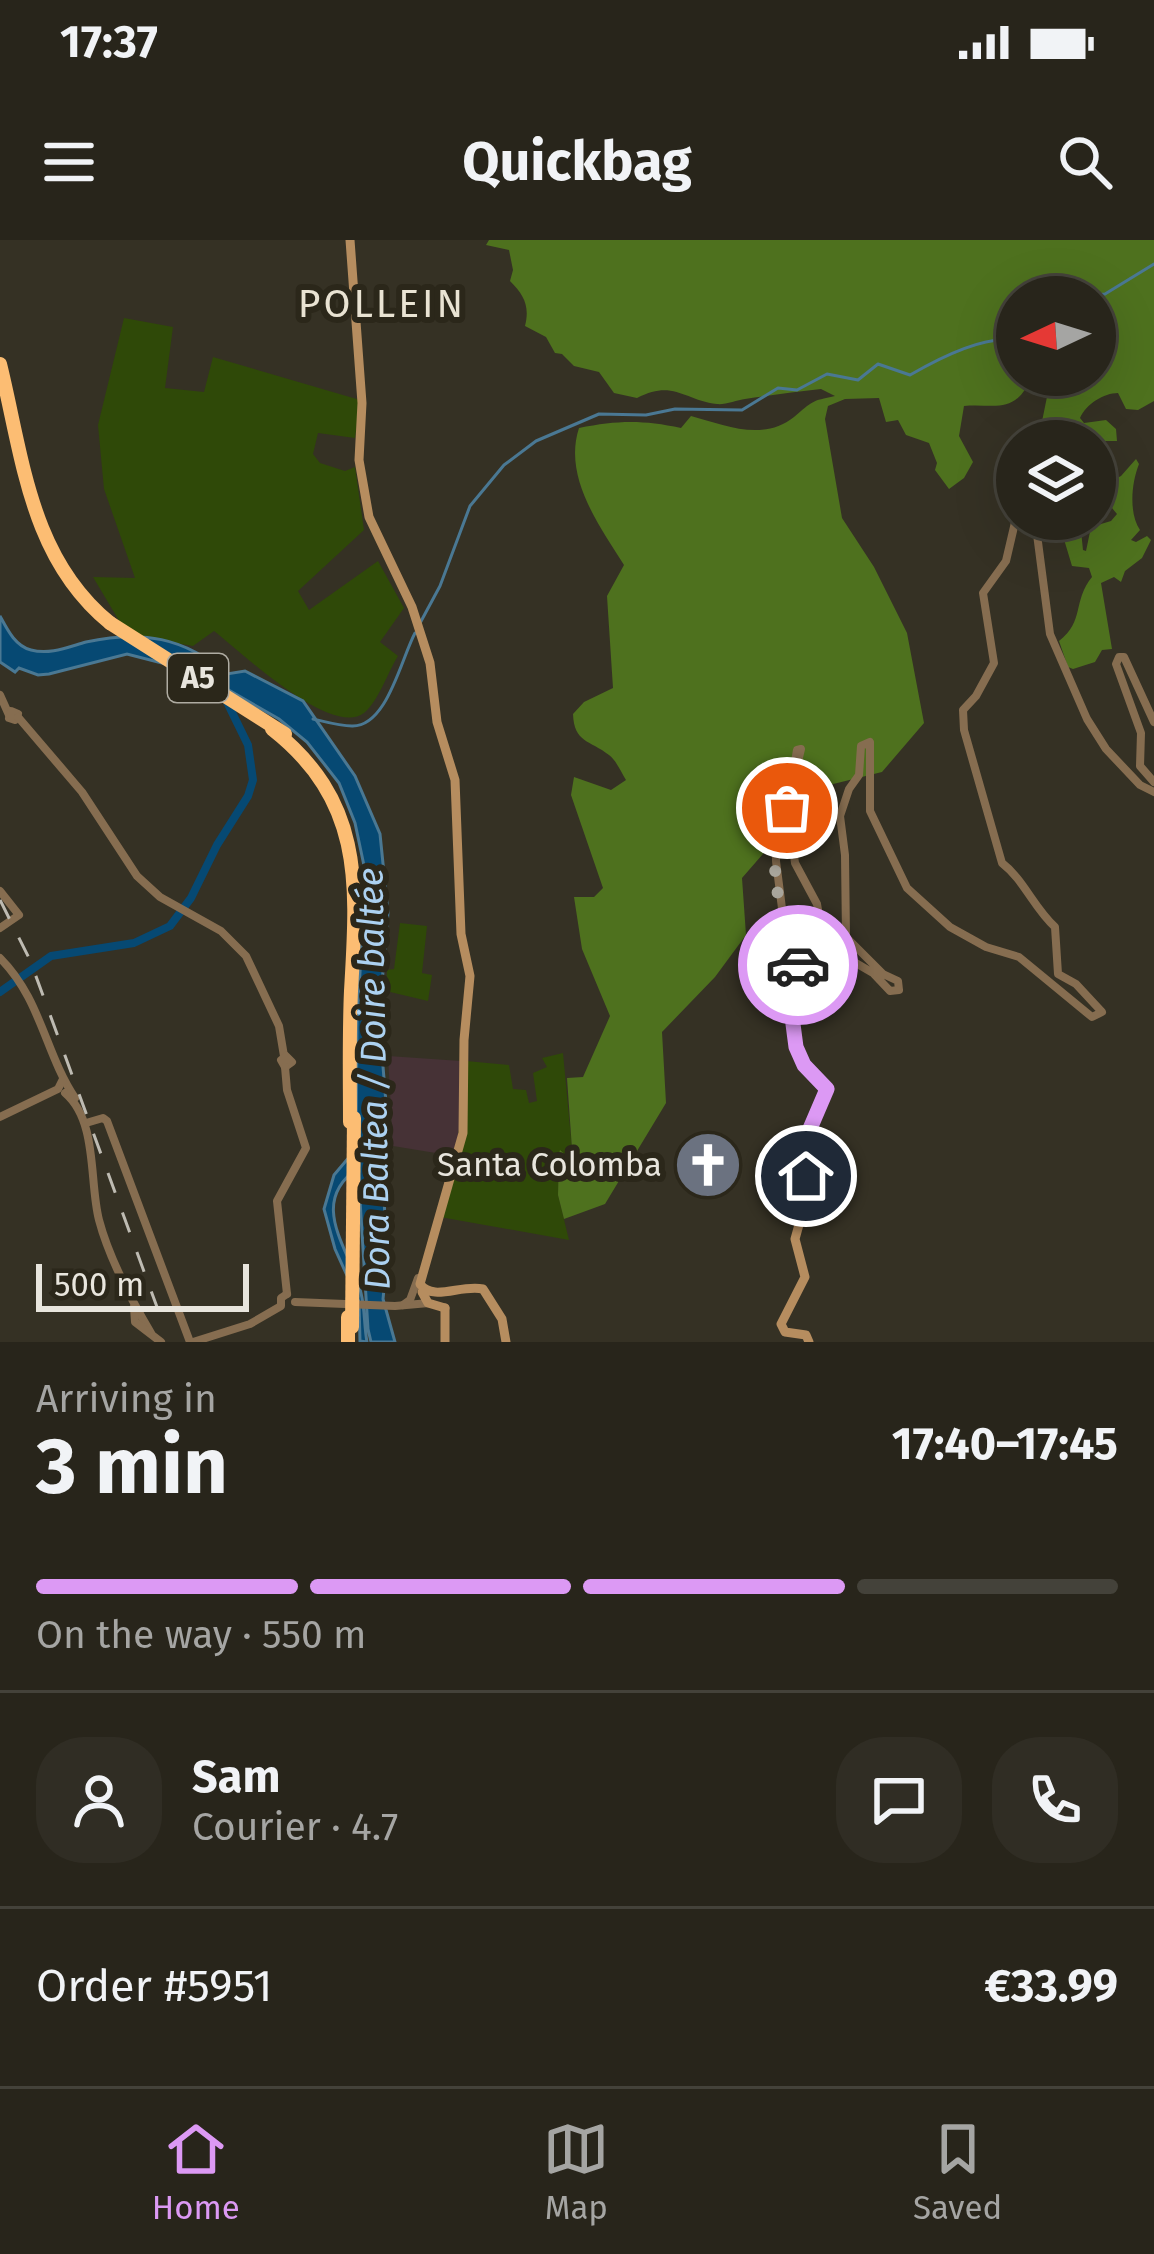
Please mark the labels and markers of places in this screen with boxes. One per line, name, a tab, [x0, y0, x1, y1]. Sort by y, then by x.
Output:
pin	[736, 757, 838, 859]
pin	[755, 1125, 857, 1227]
church icon: Santa Colomba	[673, 1130, 743, 1200]
place label: Santa Colomba	[437, 1145, 662, 1185]

